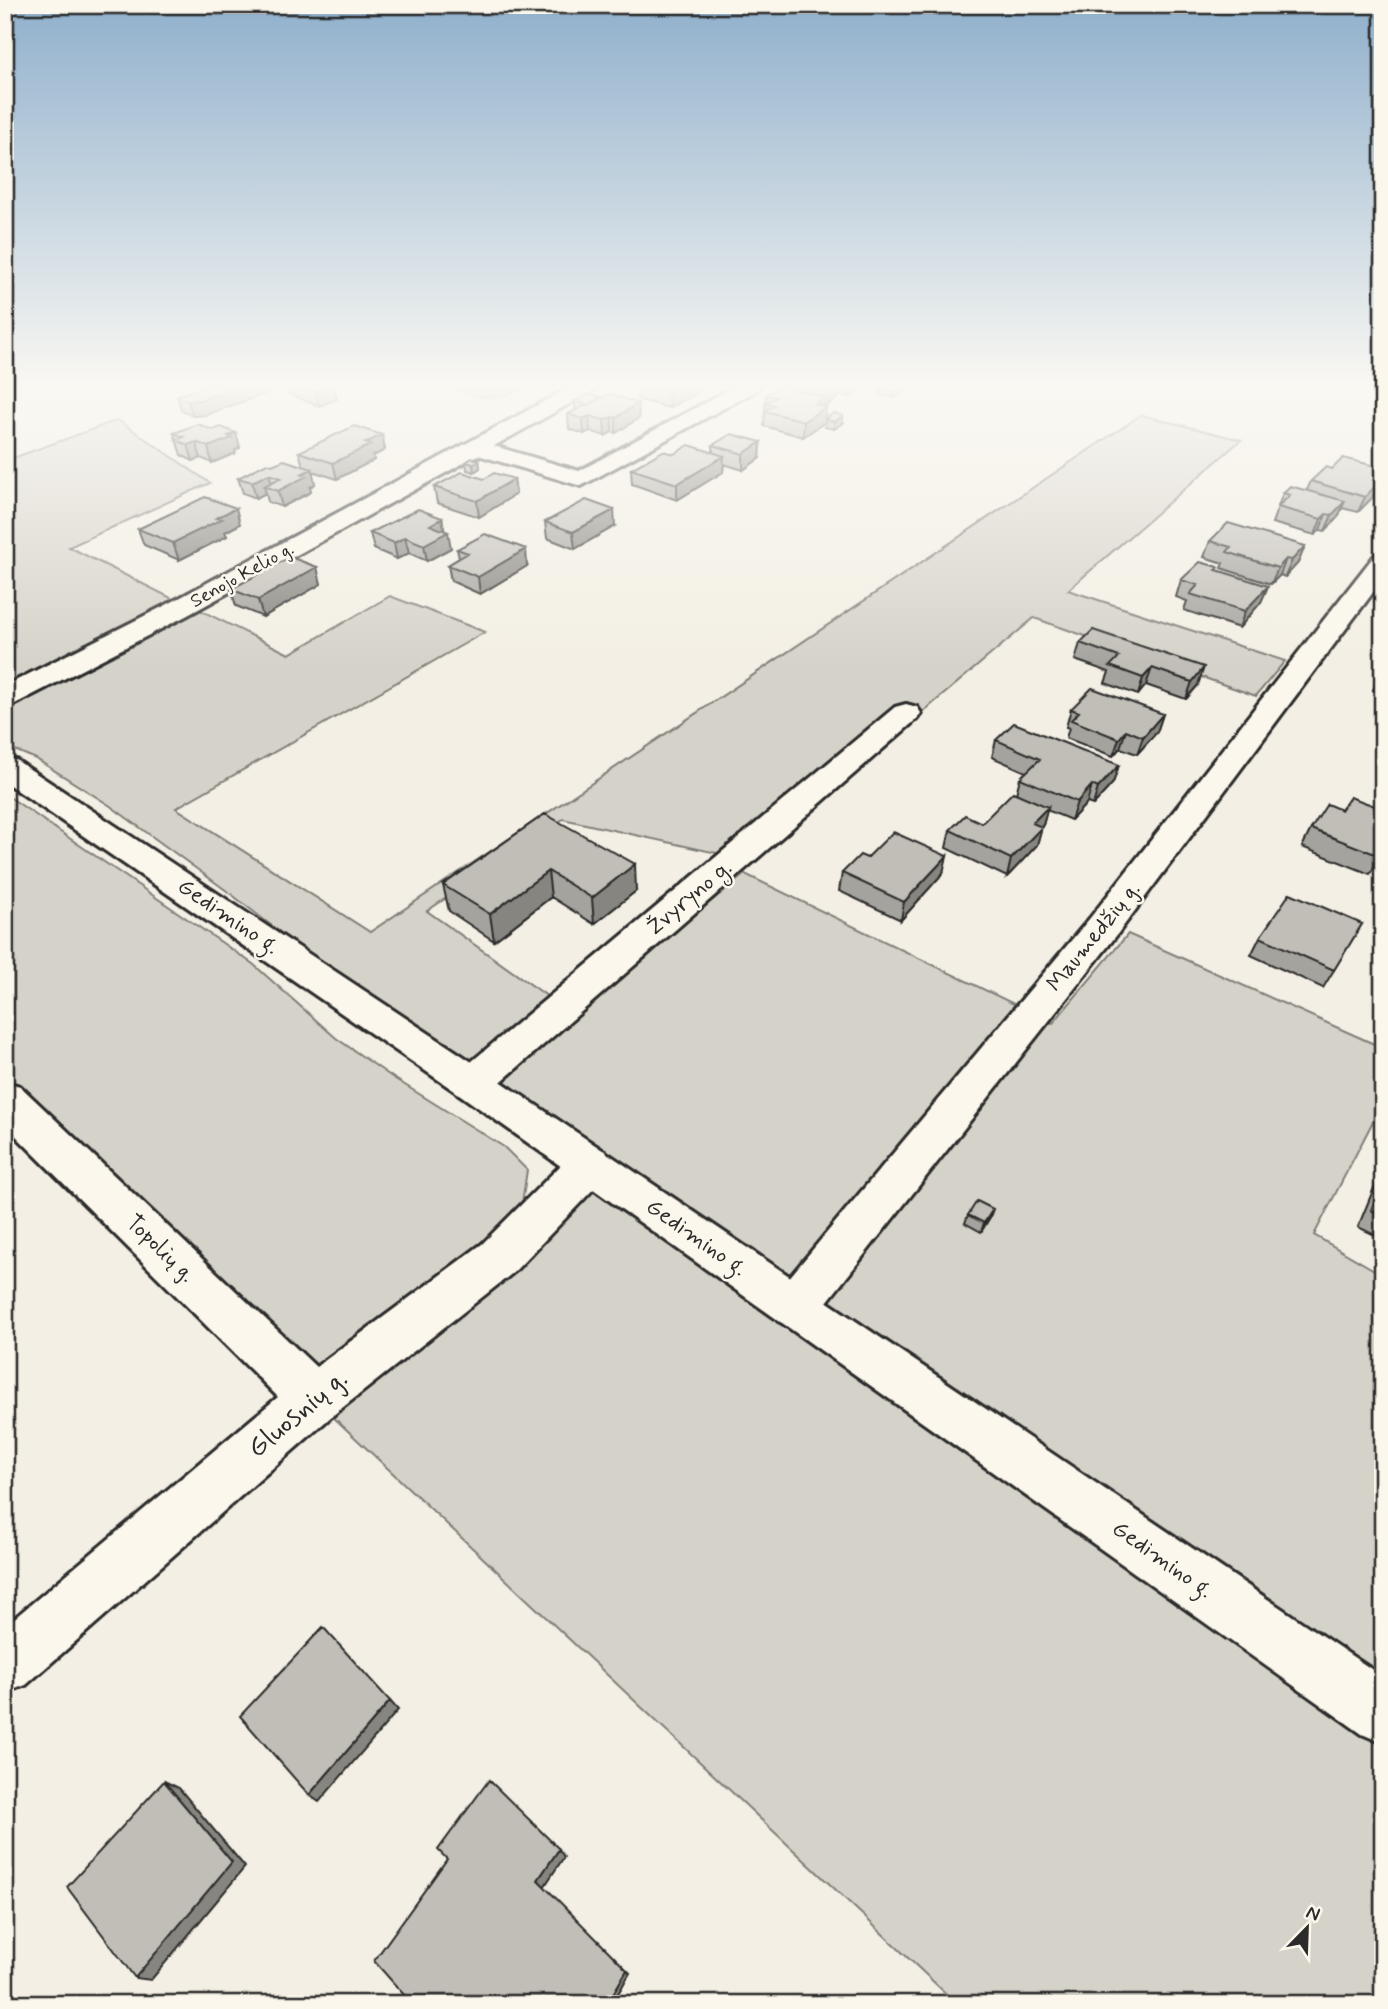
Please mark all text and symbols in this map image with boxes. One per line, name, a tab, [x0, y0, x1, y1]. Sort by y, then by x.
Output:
street label: Senojo Kelio g.	[186, 536, 299, 615]
street label: Žvyryno g.	[641, 854, 740, 944]
street label: Gedimino g.	[170, 872, 285, 964]
street label: Maumedžių g.	[1040, 876, 1148, 998]
street label: Gedimino g.	[638, 1192, 752, 1285]
street label: Topolių g.	[119, 1208, 201, 1290]
street label: Gluosnių g.	[240, 1361, 356, 1467]
street label: Gedimino g.	[1104, 1514, 1218, 1607]
north arrow	[1272, 1894, 1342, 1964]
text: N	[1302, 1900, 1324, 1928]

